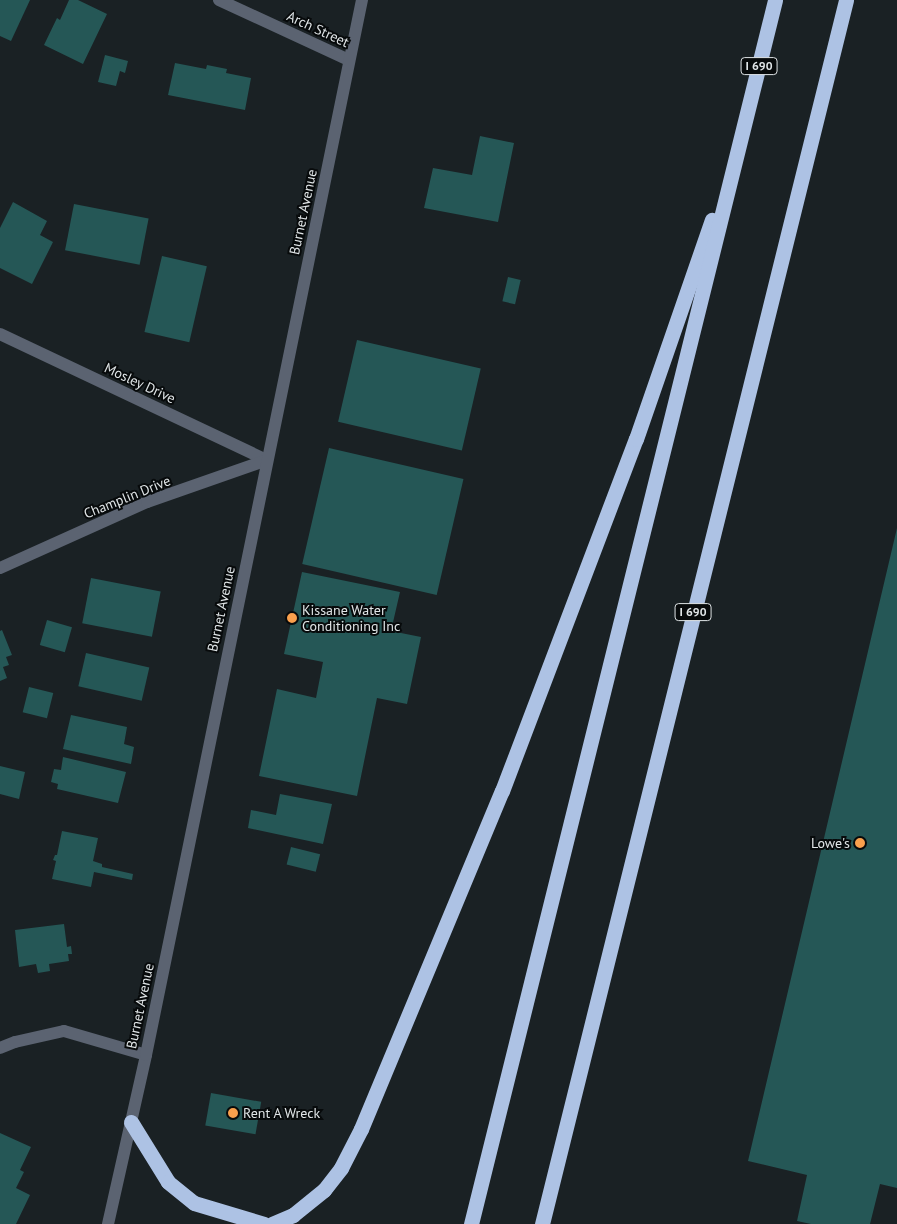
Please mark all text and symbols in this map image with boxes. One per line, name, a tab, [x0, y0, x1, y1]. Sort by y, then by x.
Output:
street label: Arch Street	[284, 7, 352, 51]
road number: I 690	[740, 56, 778, 76]
street label: Burnet Avenue	[286, 167, 320, 257]
street label: Mosley Drive	[102, 359, 178, 407]
street label: Champlin Drive	[81, 472, 173, 522]
street label: Burnet Avenue	[204, 564, 238, 654]
place label: Kissane Water Conditioning Inc	[302, 602, 400, 634]
road number: I 690	[674, 602, 712, 622]
marker: Kissane Water Conditioning Inc	[286, 612, 298, 624]
place label: Lowe's	[811, 835, 850, 851]
marker: Lowe's	[854, 837, 866, 849]
street label: Burnet Avenue	[123, 961, 157, 1051]
place label: Rent A Wreck	[243, 1105, 322, 1121]
marker: Rent A Wreck	[227, 1107, 239, 1119]

